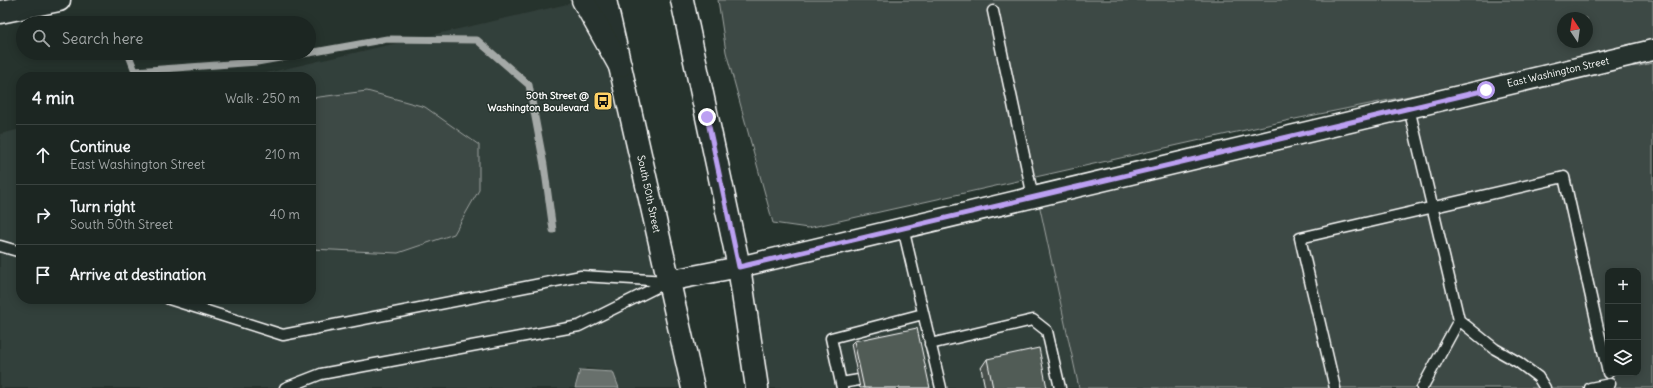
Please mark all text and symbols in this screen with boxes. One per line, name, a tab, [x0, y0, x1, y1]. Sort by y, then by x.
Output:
north arrow	[1557, 12, 1593, 48]
search box	[16, 16, 316, 60]
icon: search	[30, 27, 52, 49]
text: Search here	[62, 29, 143, 48]
street label: East Washington Street	[1506, 54, 1611, 90]
route start	[1477, 81, 1495, 99]
text: 4 min	[32, 87, 74, 109]
place label: 50th Street @ Washington Boulevard	[487, 89, 589, 114]
text: Walk · 250 m	[225, 90, 300, 107]
bus stop icon: 50th Street @ Washington Boulevard	[592, 90, 614, 112]
route end	[698, 108, 716, 126]
text: Continue	[70, 137, 131, 156]
icon: ahead	[32, 144, 54, 166]
text: 210 m	[265, 146, 300, 163]
street label: South 50th Street	[634, 154, 664, 235]
text: East Washington Street	[70, 156, 205, 173]
text: Turn right	[70, 197, 135, 216]
icon: right	[32, 204, 54, 226]
text: 40 m	[269, 206, 300, 223]
text: South 50th Street	[70, 216, 173, 233]
icon: arrive	[32, 264, 54, 286]
text: Arrive at destination	[70, 265, 206, 284]
map controls	[1605, 268, 1641, 376]
button: +	[1605, 268, 1641, 304]
button: −	[1605, 304, 1641, 340]
button: layers	[1605, 340, 1641, 376]

